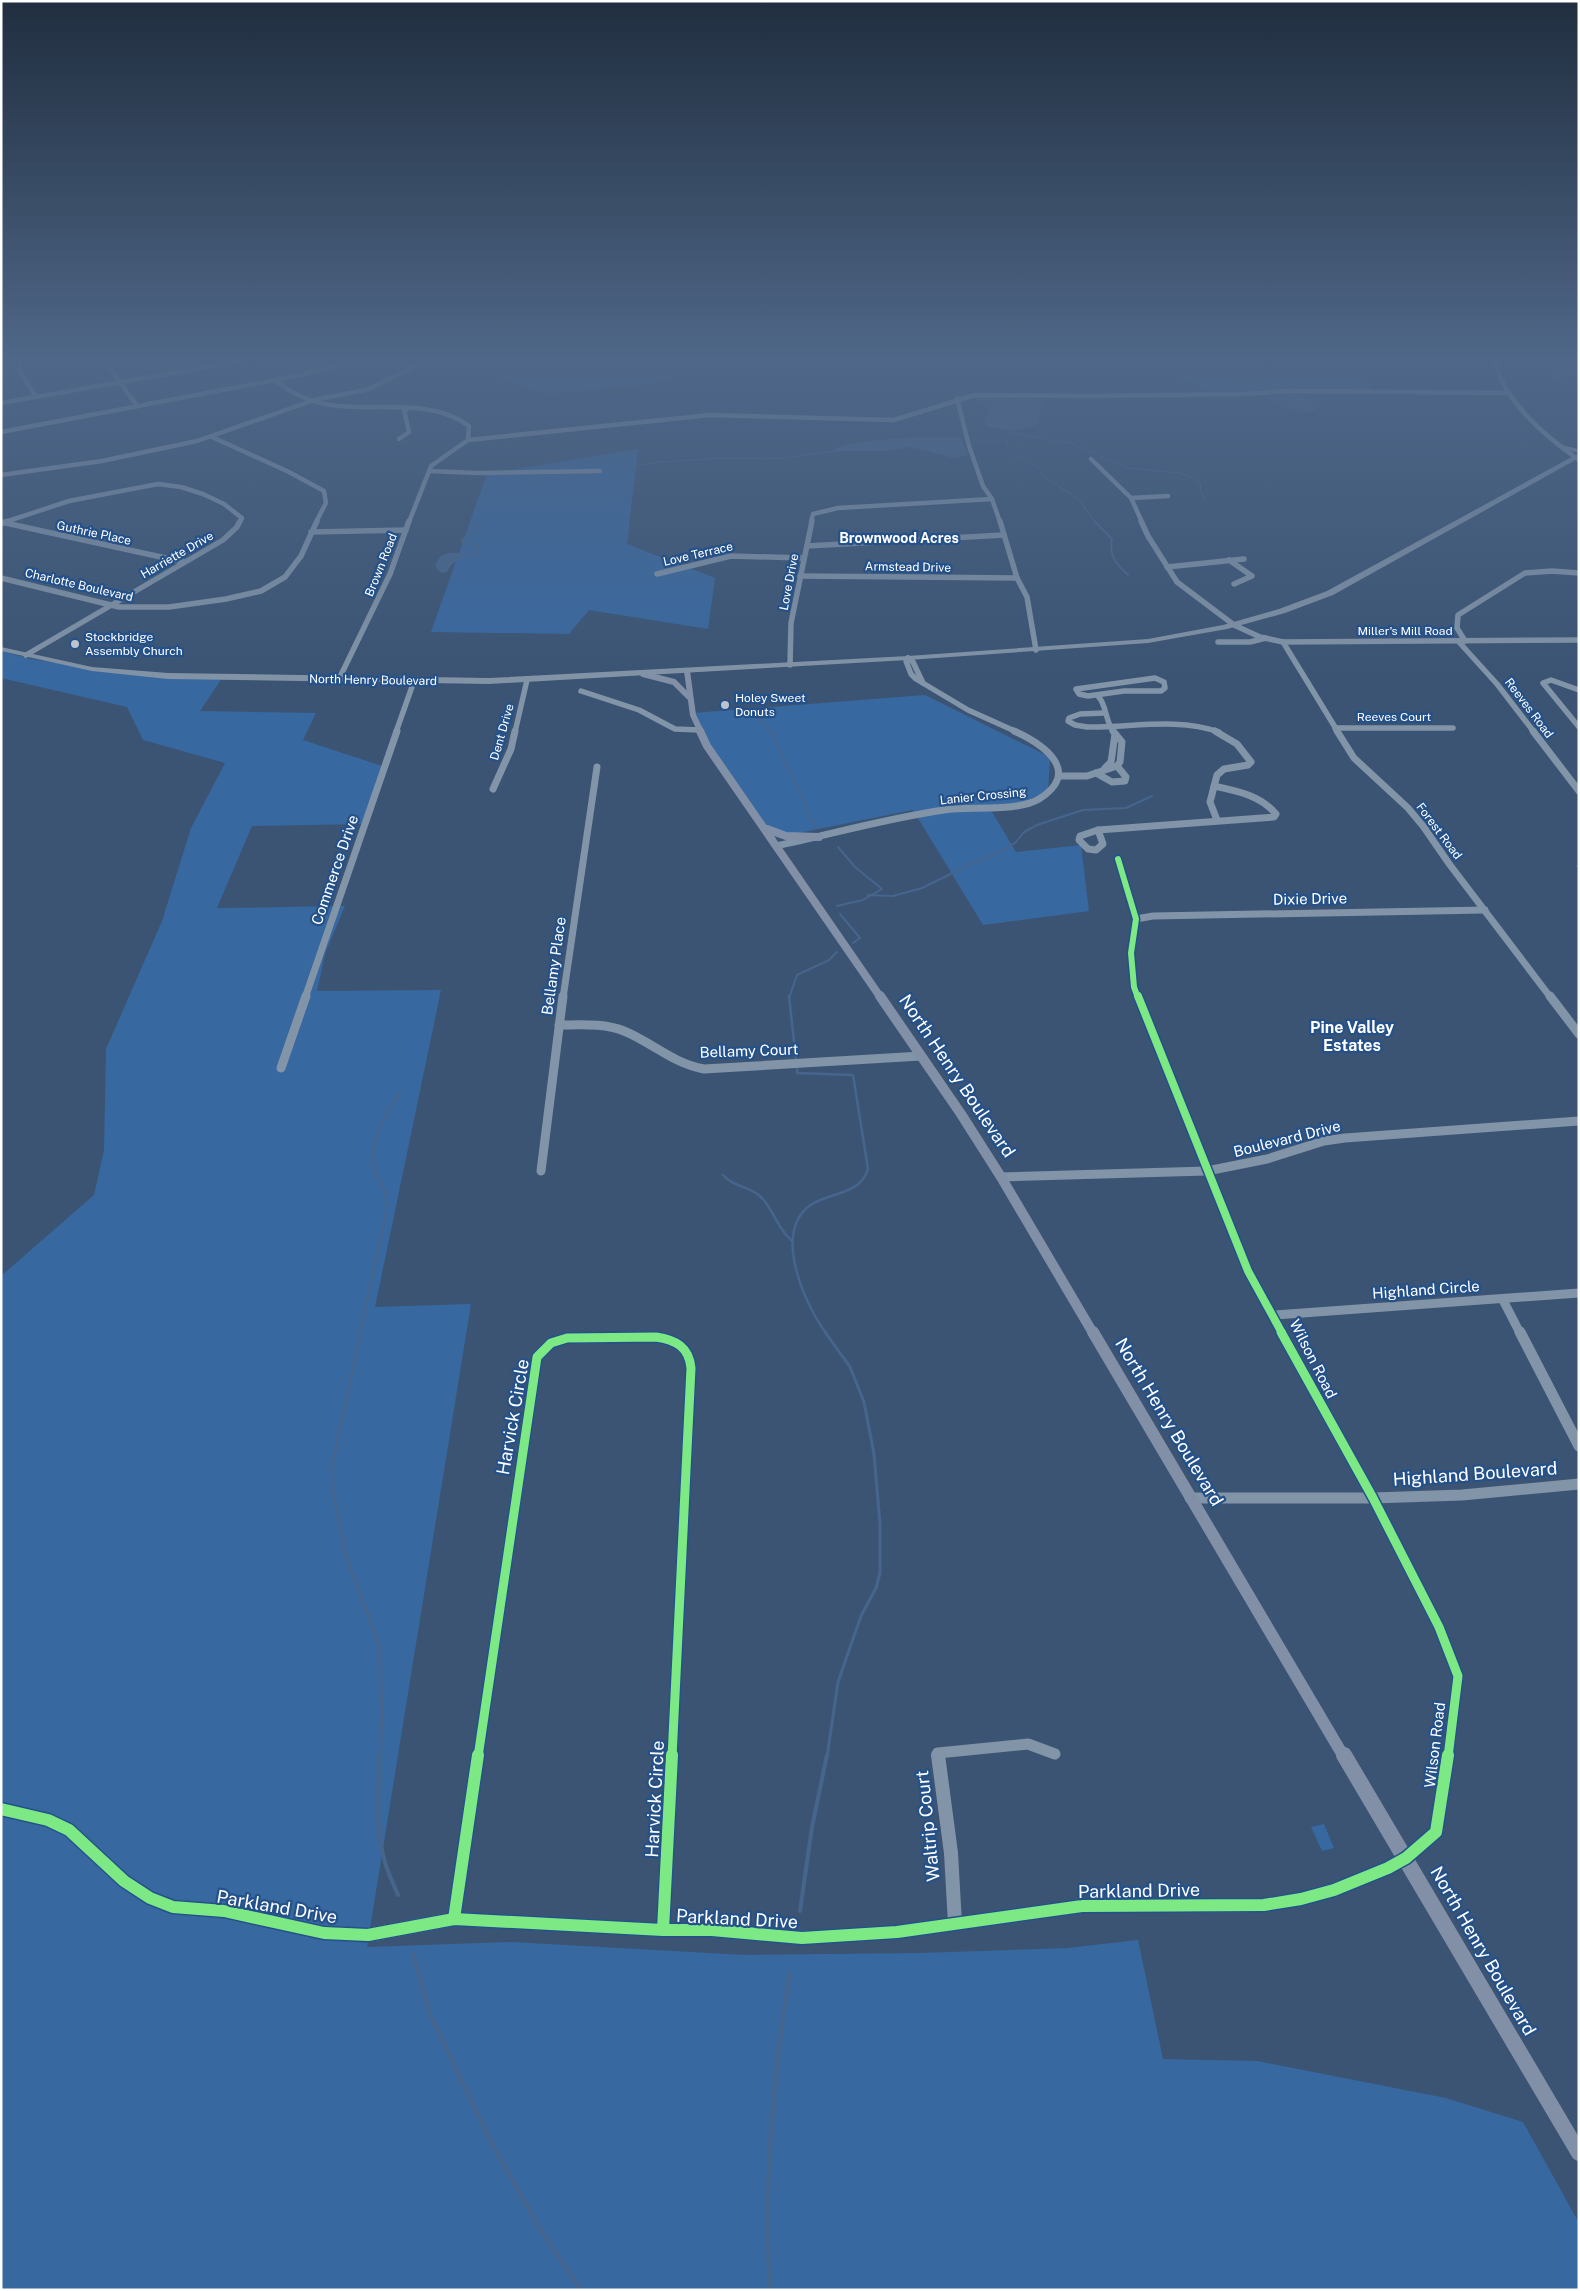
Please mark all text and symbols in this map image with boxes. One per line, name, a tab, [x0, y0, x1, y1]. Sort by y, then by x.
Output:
street label: Guthrie Place	[55, 518, 133, 548]
street label: Harriette Drive	[138, 528, 216, 581]
district label: Brownwood Acres	[839, 530, 959, 546]
street label: Brown Road	[362, 531, 400, 599]
street label: Love Terrace	[662, 539, 734, 569]
street label: Love Drive	[777, 552, 801, 612]
street label: Armstead Drive	[865, 559, 951, 575]
street label: Charlotte Boulevard	[23, 566, 135, 604]
street label: Miller's Mill Road	[1357, 624, 1453, 638]
place label: Stockbridge Assembly Church	[85, 630, 183, 658]
marker: Stockbridge Assembly Church	[69, 638, 81, 650]
street label: North Henry Boulevard	[309, 672, 437, 688]
street label: Reeves Road	[1502, 675, 1556, 741]
place label: Holey Sweet Donuts	[735, 691, 806, 719]
marker: Holey Sweet Donuts	[719, 699, 731, 711]
street label: Dent Drive	[487, 702, 517, 762]
street label: Reeves Court	[1357, 710, 1431, 724]
street label: Lanier Crossing	[939, 784, 1027, 808]
street label: Forest Road	[1413, 800, 1465, 862]
street label: Commerce Drive	[308, 813, 361, 927]
street label: Dixie Drive	[1273, 889, 1347, 908]
street label: Bellamy Place	[538, 916, 569, 1016]
street label: North Henry Boulevard	[895, 990, 1020, 1161]
district label: Pine Valley Estates	[1310, 1018, 1394, 1055]
street label: Bellamy Court	[699, 1040, 799, 1061]
street label: Boulevard Drive	[1232, 1117, 1342, 1160]
street label: Highland Circle	[1372, 1277, 1480, 1302]
street label: Wilson Road	[1286, 1316, 1341, 1401]
street label: North Henry Boulevard	[1111, 1334, 1228, 1509]
street label: Harvick Circle	[492, 1357, 533, 1477]
street label: Highland Boulevard	[1392, 1457, 1558, 1490]
street label: Wilson Road	[1421, 1701, 1448, 1789]
street label: Harvick Circle	[641, 1740, 668, 1858]
street label: Waltrip Court	[911, 1769, 944, 1883]
street label: North Henry Boulevard	[1426, 1862, 1541, 2039]
street label: Parkland Drive	[1078, 1879, 1200, 1902]
street label: Parkland Drive	[215, 1886, 339, 1927]
street label: Parkland Drive	[675, 1905, 799, 1932]

